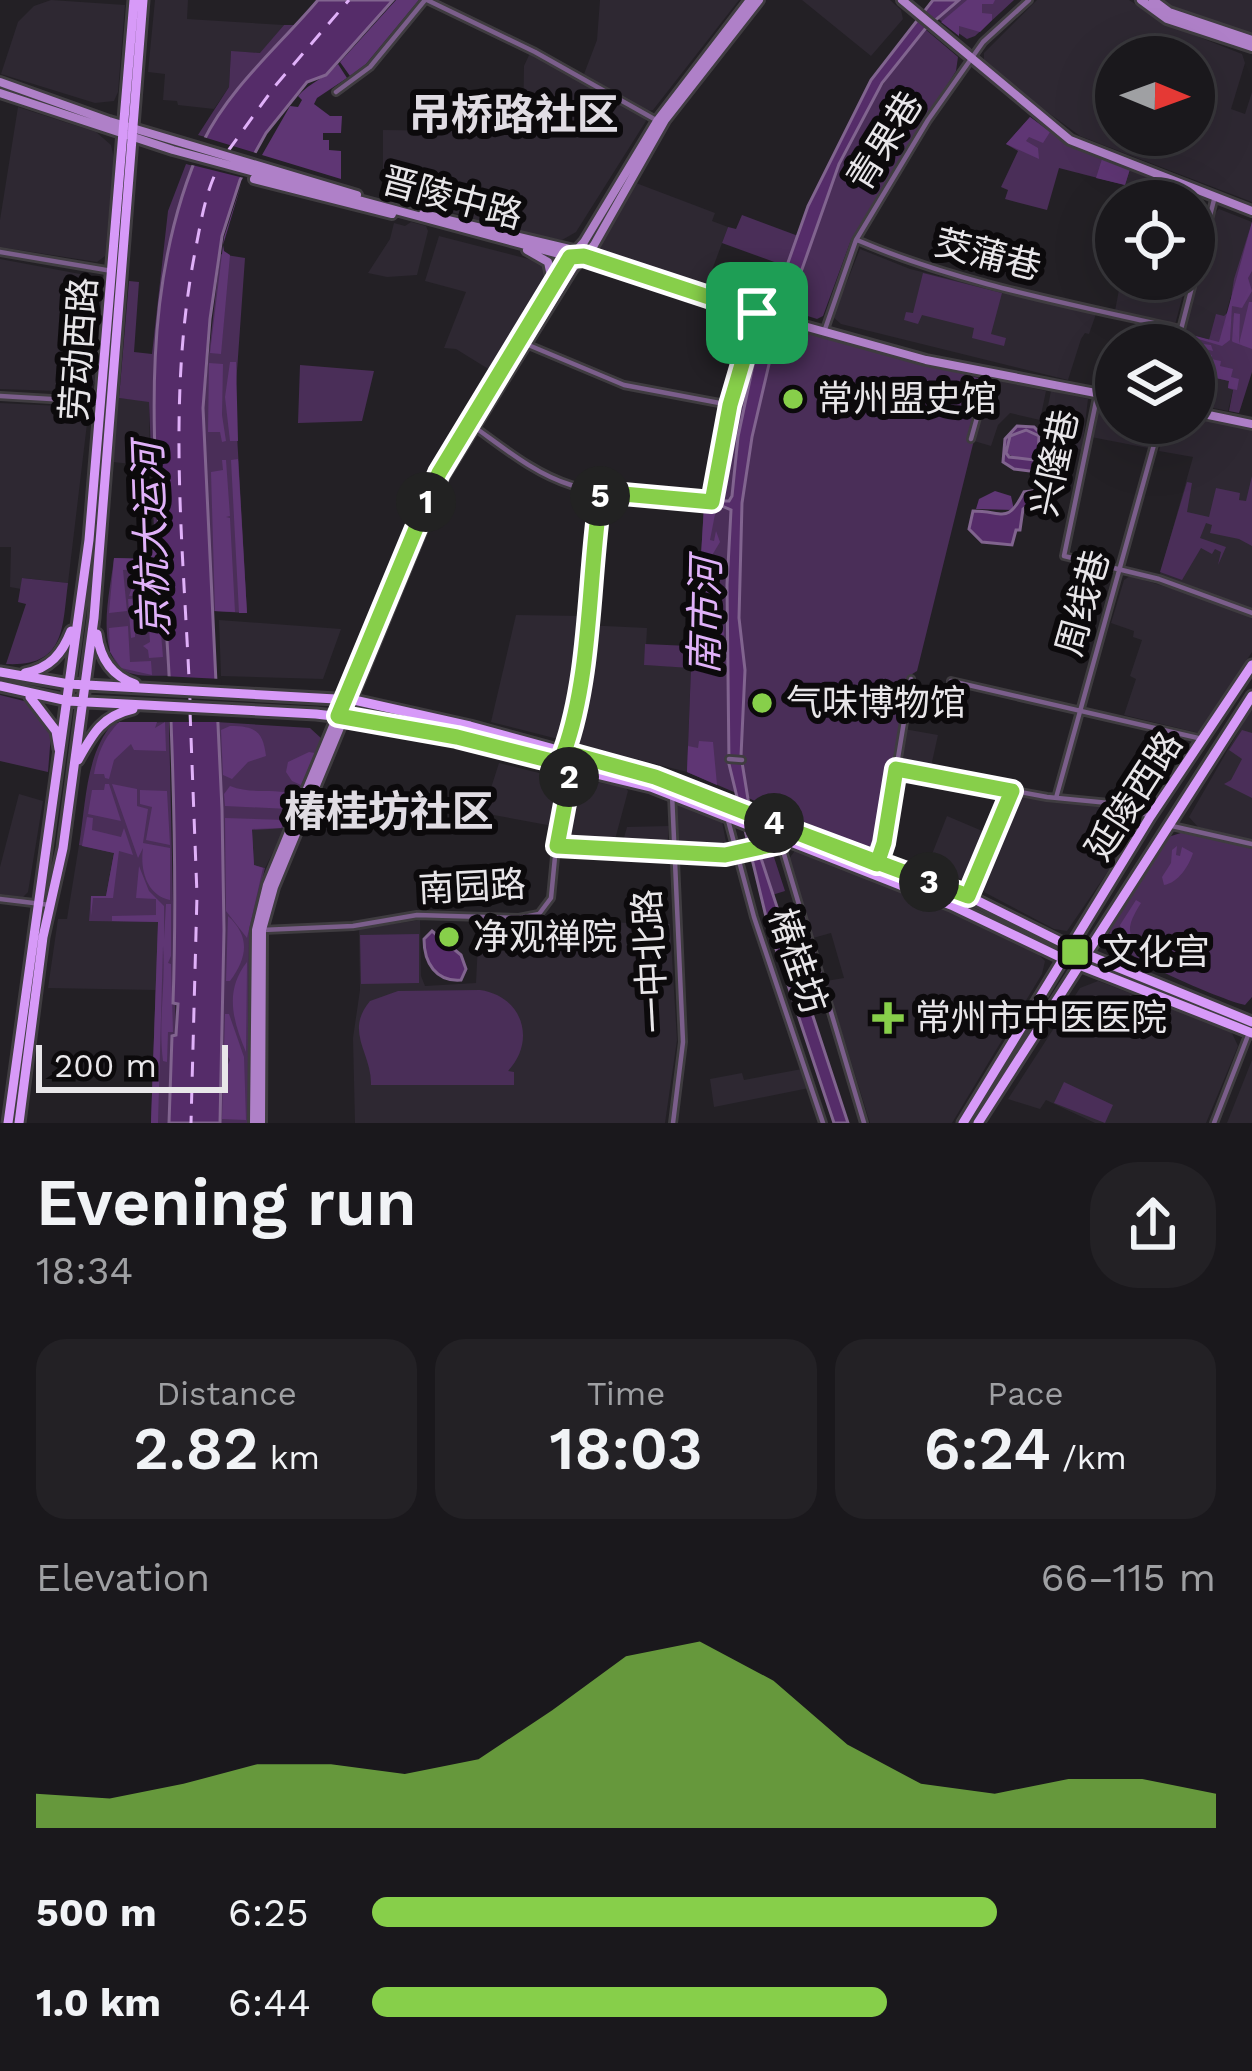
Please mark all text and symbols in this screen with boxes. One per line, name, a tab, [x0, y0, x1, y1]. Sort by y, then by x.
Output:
north arrow	[1095, 36, 1215, 156]
map controls	[1095, 36, 1215, 444]
street label: 青果巷	[839, 84, 931, 198]
district label: 吊桥路社区	[409, 90, 619, 139]
street label: 晋陵中路	[377, 159, 527, 237]
button: locate	[1095, 180, 1215, 300]
street label: 茭蒲巷	[931, 222, 1045, 288]
pin	[706, 262, 808, 364]
street label: 劳动西路	[53, 276, 105, 422]
icon: arrive	[724, 280, 790, 346]
button: layers	[1095, 324, 1215, 444]
place label: 常州盟史馆	[817, 378, 997, 420]
marker: 常州盟史馆	[780, 386, 806, 412]
street label: 兴隆巷	[1023, 406, 1087, 520]
water label: 京杭大运河	[125, 435, 177, 638]
pin: 5	[570, 466, 630, 526]
pin: 1	[396, 472, 456, 532]
text: 5	[590, 476, 610, 515]
text: 1	[419, 482, 433, 521]
street label: 周线巷	[1048, 545, 1118, 661]
water label: 南市河	[681, 550, 729, 675]
place label: 气味博物馆	[786, 682, 966, 724]
marker: 气味博物馆	[749, 690, 775, 716]
street label: 延陵西路	[1077, 724, 1191, 868]
pin: 2	[539, 747, 599, 807]
text: 2	[559, 757, 579, 796]
district label: 椿桂坊社区	[284, 787, 494, 836]
pin: 4	[744, 793, 804, 853]
text: 4	[763, 803, 785, 842]
pin: 3	[899, 852, 959, 912]
text: 3	[919, 862, 939, 901]
street label: 南园路	[417, 863, 527, 911]
street label: 一中北路	[626, 888, 676, 1034]
street label: 椿桂坊	[761, 903, 835, 1019]
place label: 净观禅院	[473, 916, 617, 958]
marker: 净观禅院	[436, 924, 462, 950]
place label: 文化宫	[1102, 931, 1210, 973]
marker: 文化宫	[1059, 936, 1091, 968]
place label: 常州市中医医院	[915, 997, 1167, 1039]
marker: 常州市中医医院	[872, 1002, 904, 1034]
scale bar	[36, 1039, 228, 1092]
text: 200 m	[54, 1046, 157, 1085]
button: share	[1090, 1162, 1216, 1288]
text: Evening run	[36, 1164, 417, 1241]
text: 18:34	[36, 1248, 133, 1293]
text: Distance	[157, 1374, 297, 1413]
text: Time	[587, 1374, 665, 1413]
text: Pace	[987, 1374, 1064, 1413]
text: 2.82	[133, 1413, 259, 1484]
text: 18:03	[549, 1413, 703, 1484]
text: 6:24	[924, 1413, 1051, 1484]
text: km	[259, 1438, 320, 1477]
text: /km	[1051, 1438, 1127, 1477]
text: Elevation	[36, 1555, 210, 1600]
text: 66–115 m	[1041, 1555, 1216, 1600]
text: 500 m	[36, 1890, 157, 1935]
text: 6:25	[228, 1890, 309, 1935]
text: 1.0 km	[36, 1980, 161, 2025]
text: 6:44	[228, 1980, 311, 2025]

